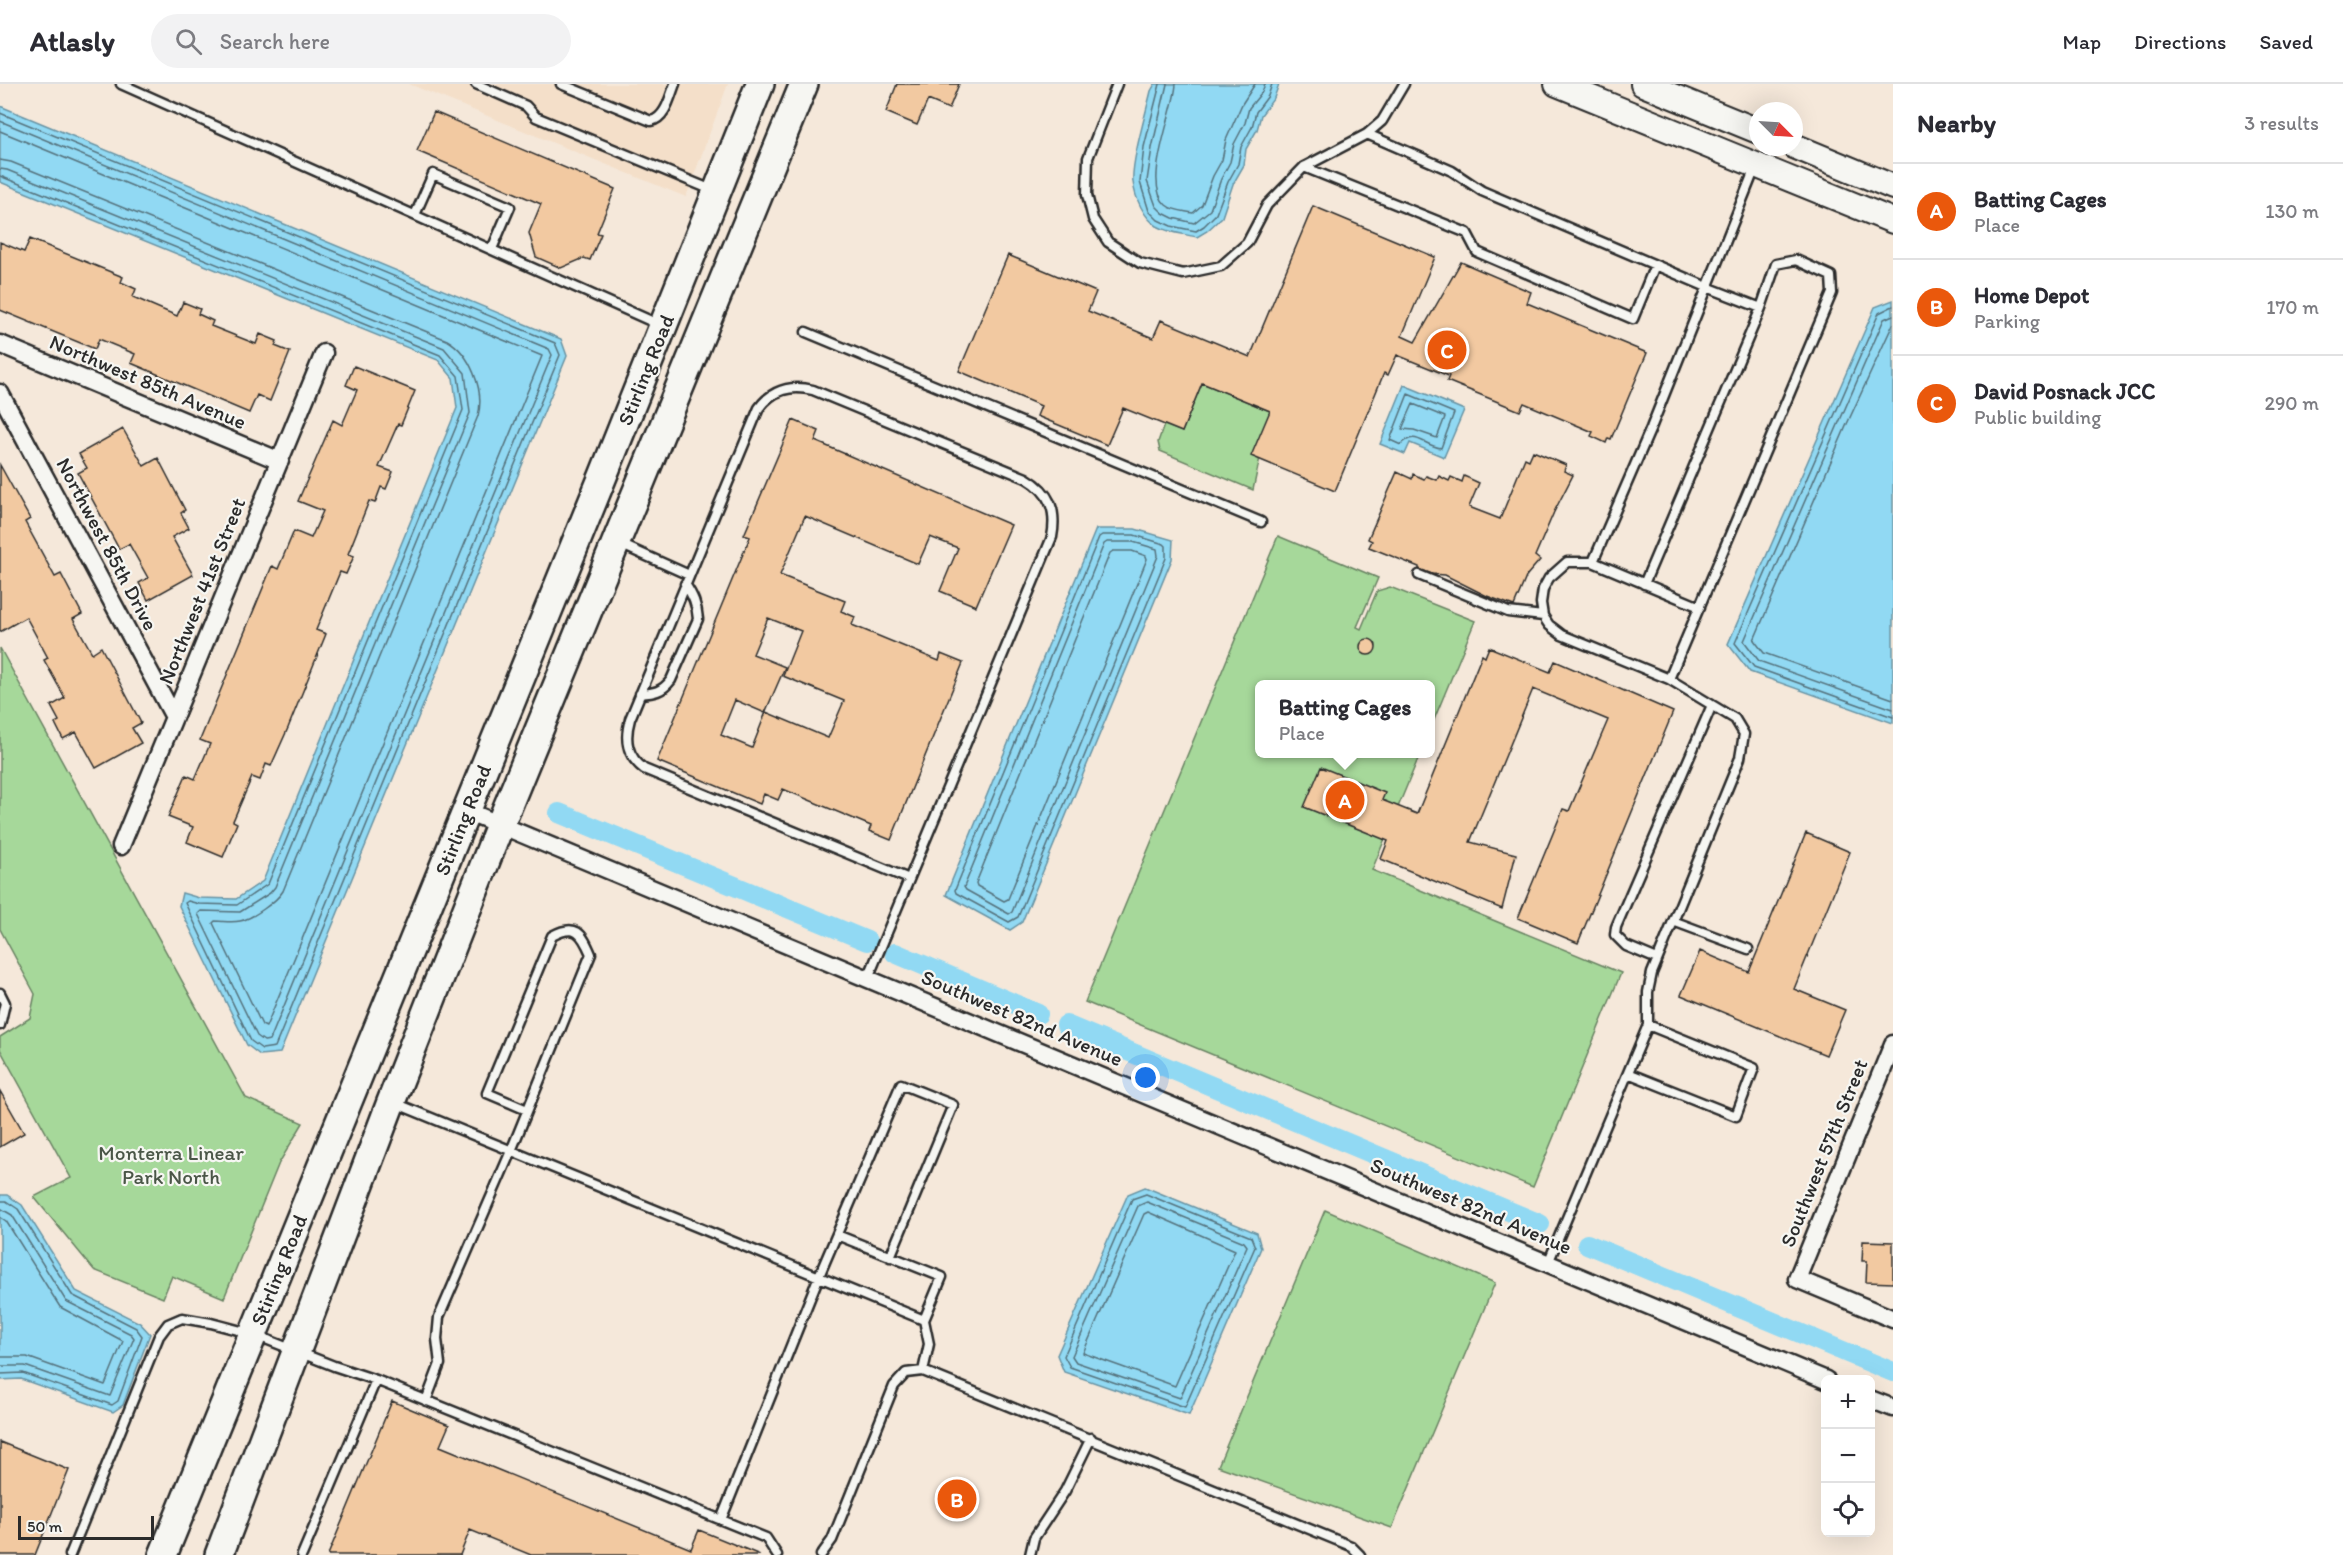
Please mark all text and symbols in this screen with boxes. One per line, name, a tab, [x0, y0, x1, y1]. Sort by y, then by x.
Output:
search box	[151, 14, 571, 68]
text: Atlasly	[30, 24, 115, 58]
icon: search	[172, 25, 205, 58]
text: Search here	[220, 28, 330, 55]
text: Map	[2063, 29, 2101, 54]
text: Directions	[2134, 29, 2226, 54]
text: Saved	[2259, 29, 2313, 54]
north arrow	[1749, 102, 1803, 156]
text: Nearby	[1917, 107, 1996, 139]
text: 3 results	[2244, 111, 2319, 135]
text: Batting Cages	[1974, 186, 2107, 213]
text: A	[1930, 199, 1943, 223]
text: 130 m	[2265, 199, 2319, 223]
text: Place	[1974, 213, 2020, 237]
text: Home Depot	[1974, 282, 2089, 309]
text: B	[1930, 295, 1943, 319]
text: 170 m	[2266, 295, 2319, 319]
text: Parking	[1974, 309, 2040, 333]
street label: Stirling Road	[612, 310, 679, 429]
pin: C	[1428, 328, 1466, 372]
street label: Northwest 85th Avenue	[46, 329, 250, 434]
text: David Posnack JCC	[1974, 378, 2155, 405]
text: C	[1930, 391, 1943, 415]
text: 290 m	[2264, 391, 2319, 415]
text: Public building	[1974, 405, 2101, 429]
street label: Northwest 85th Drive	[51, 453, 163, 634]
street label: Northwest 41st Street	[153, 494, 250, 688]
popup	[1255, 680, 1435, 758]
text: Batting Cages	[1279, 694, 1411, 721]
text: Place	[1279, 721, 1325, 745]
street label: Stirling Road	[429, 760, 496, 879]
pin: A	[1326, 778, 1364, 822]
street label: Southwest 82nd Avenue	[918, 964, 1127, 1071]
street label: Southwest 57th Street	[1774, 1055, 1873, 1250]
your location	[1131, 1063, 1160, 1092]
park label: Monterra Linear Park North	[98, 1140, 244, 1189]
street label: Southwest 82nd Avenue	[1367, 1152, 1576, 1259]
street label: Stirling Road	[245, 1210, 312, 1329]
map controls	[1821, 1375, 1875, 1537]
button: +	[1821, 1375, 1875, 1429]
button: −	[1821, 1429, 1875, 1483]
pin: B	[938, 1476, 976, 1522]
button: locate	[1821, 1483, 1875, 1537]
scale bar	[18, 1513, 154, 1540]
text: 50 m	[27, 1517, 62, 1536]

